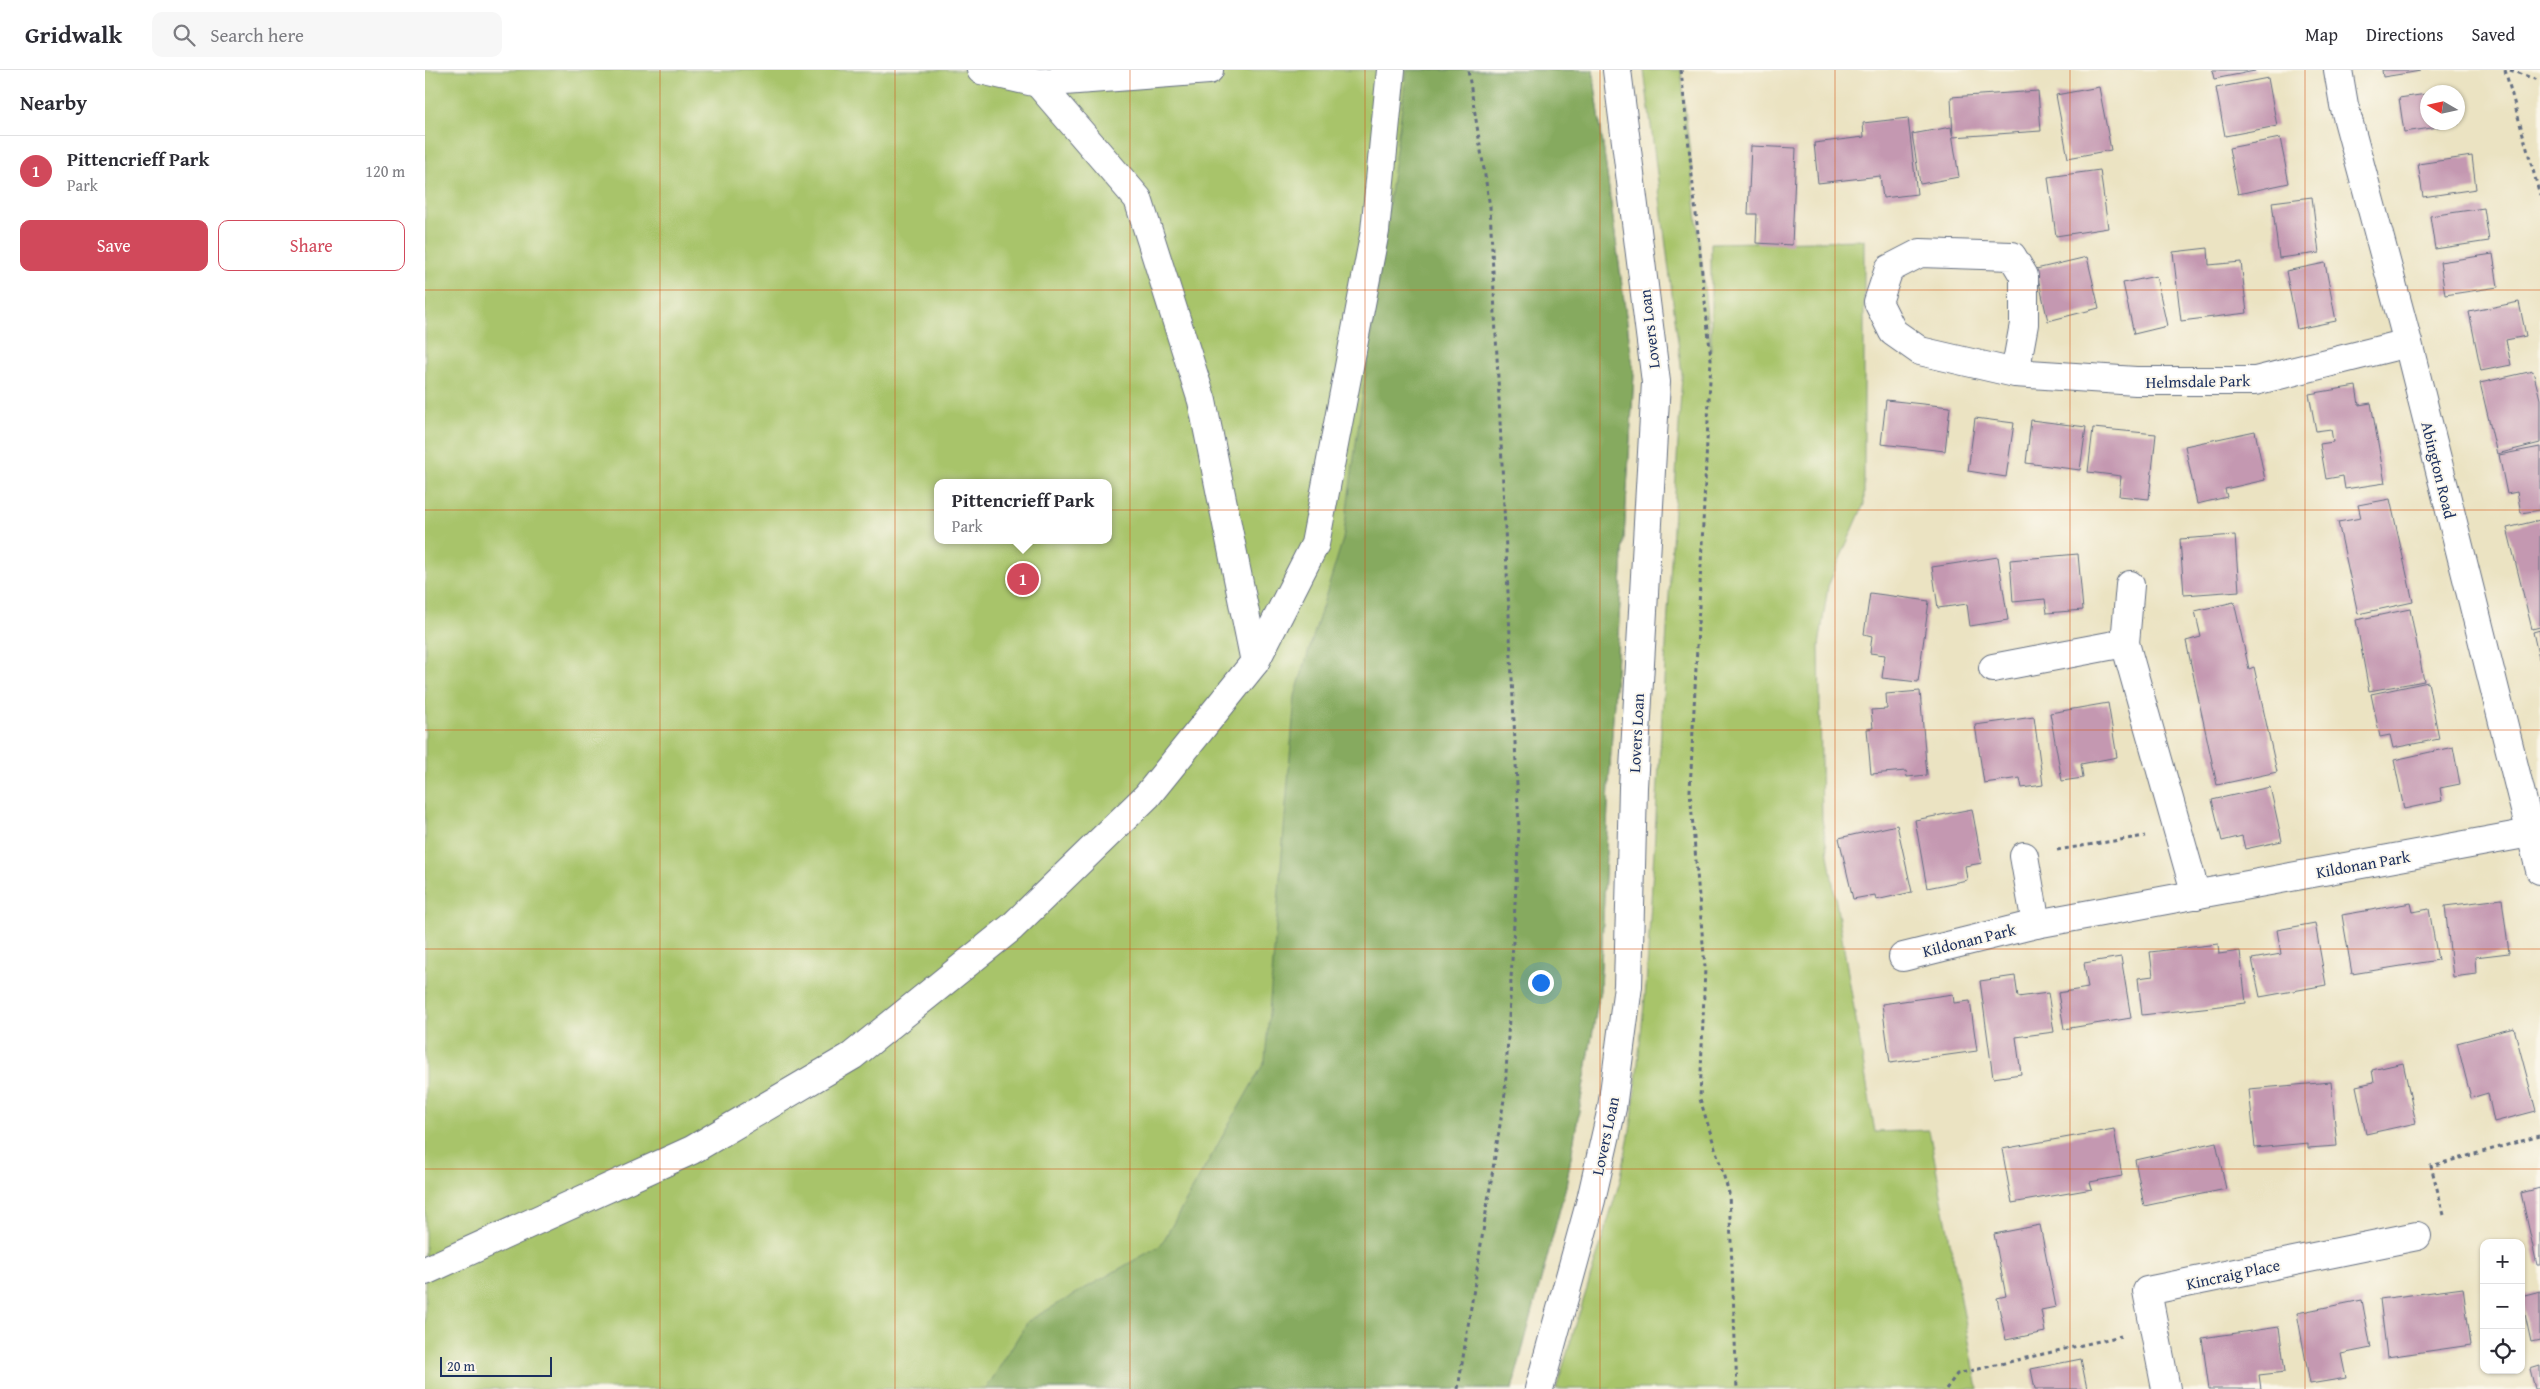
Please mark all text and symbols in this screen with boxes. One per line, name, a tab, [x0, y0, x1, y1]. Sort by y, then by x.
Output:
search box	[152, 12, 502, 57]
text: Gridwalk	[25, 17, 122, 52]
icon: search	[170, 21, 198, 49]
text: Search here	[210, 21, 304, 49]
text: Map	[2305, 21, 2338, 48]
text: Directions	[2366, 21, 2443, 48]
text: Saved	[2471, 21, 2515, 48]
north arrow	[2420, 85, 2465, 130]
text: Nearby	[20, 87, 87, 118]
text: Pittencrieff Park	[67, 145, 209, 173]
text: 1	[32, 159, 40, 183]
text: 120 m	[365, 159, 405, 183]
text: Park	[67, 173, 98, 197]
button: Save	[20, 220, 208, 271]
button: Share	[218, 220, 405, 271]
street label: Lovers Loan	[1632, 288, 1666, 370]
street label: Helmsdale Park	[2146, 368, 2251, 394]
street label: Abington Road	[2415, 419, 2463, 521]
popup	[934, 479, 1112, 544]
text: Pittencrieff Park	[952, 486, 1094, 514]
text: Park	[952, 514, 983, 538]
pin: 1	[1007, 560, 1039, 598]
street label: Lovers Loan	[1622, 693, 1650, 773]
street label: Kildonan Park	[2314, 844, 2413, 884]
street label: Kildonan Park	[1920, 917, 2019, 963]
your location	[1528, 970, 1554, 996]
street label: Lovers Loan	[1585, 1095, 1625, 1177]
map controls	[2480, 1239, 2525, 1374]
button: +	[2480, 1239, 2525, 1284]
street label: Kincraig Place	[2184, 1252, 2282, 1296]
button: −	[2480, 1284, 2525, 1329]
button: locate	[2480, 1329, 2525, 1374]
scale bar	[440, 1354, 553, 1377]
text: 20 m	[447, 1356, 475, 1376]

